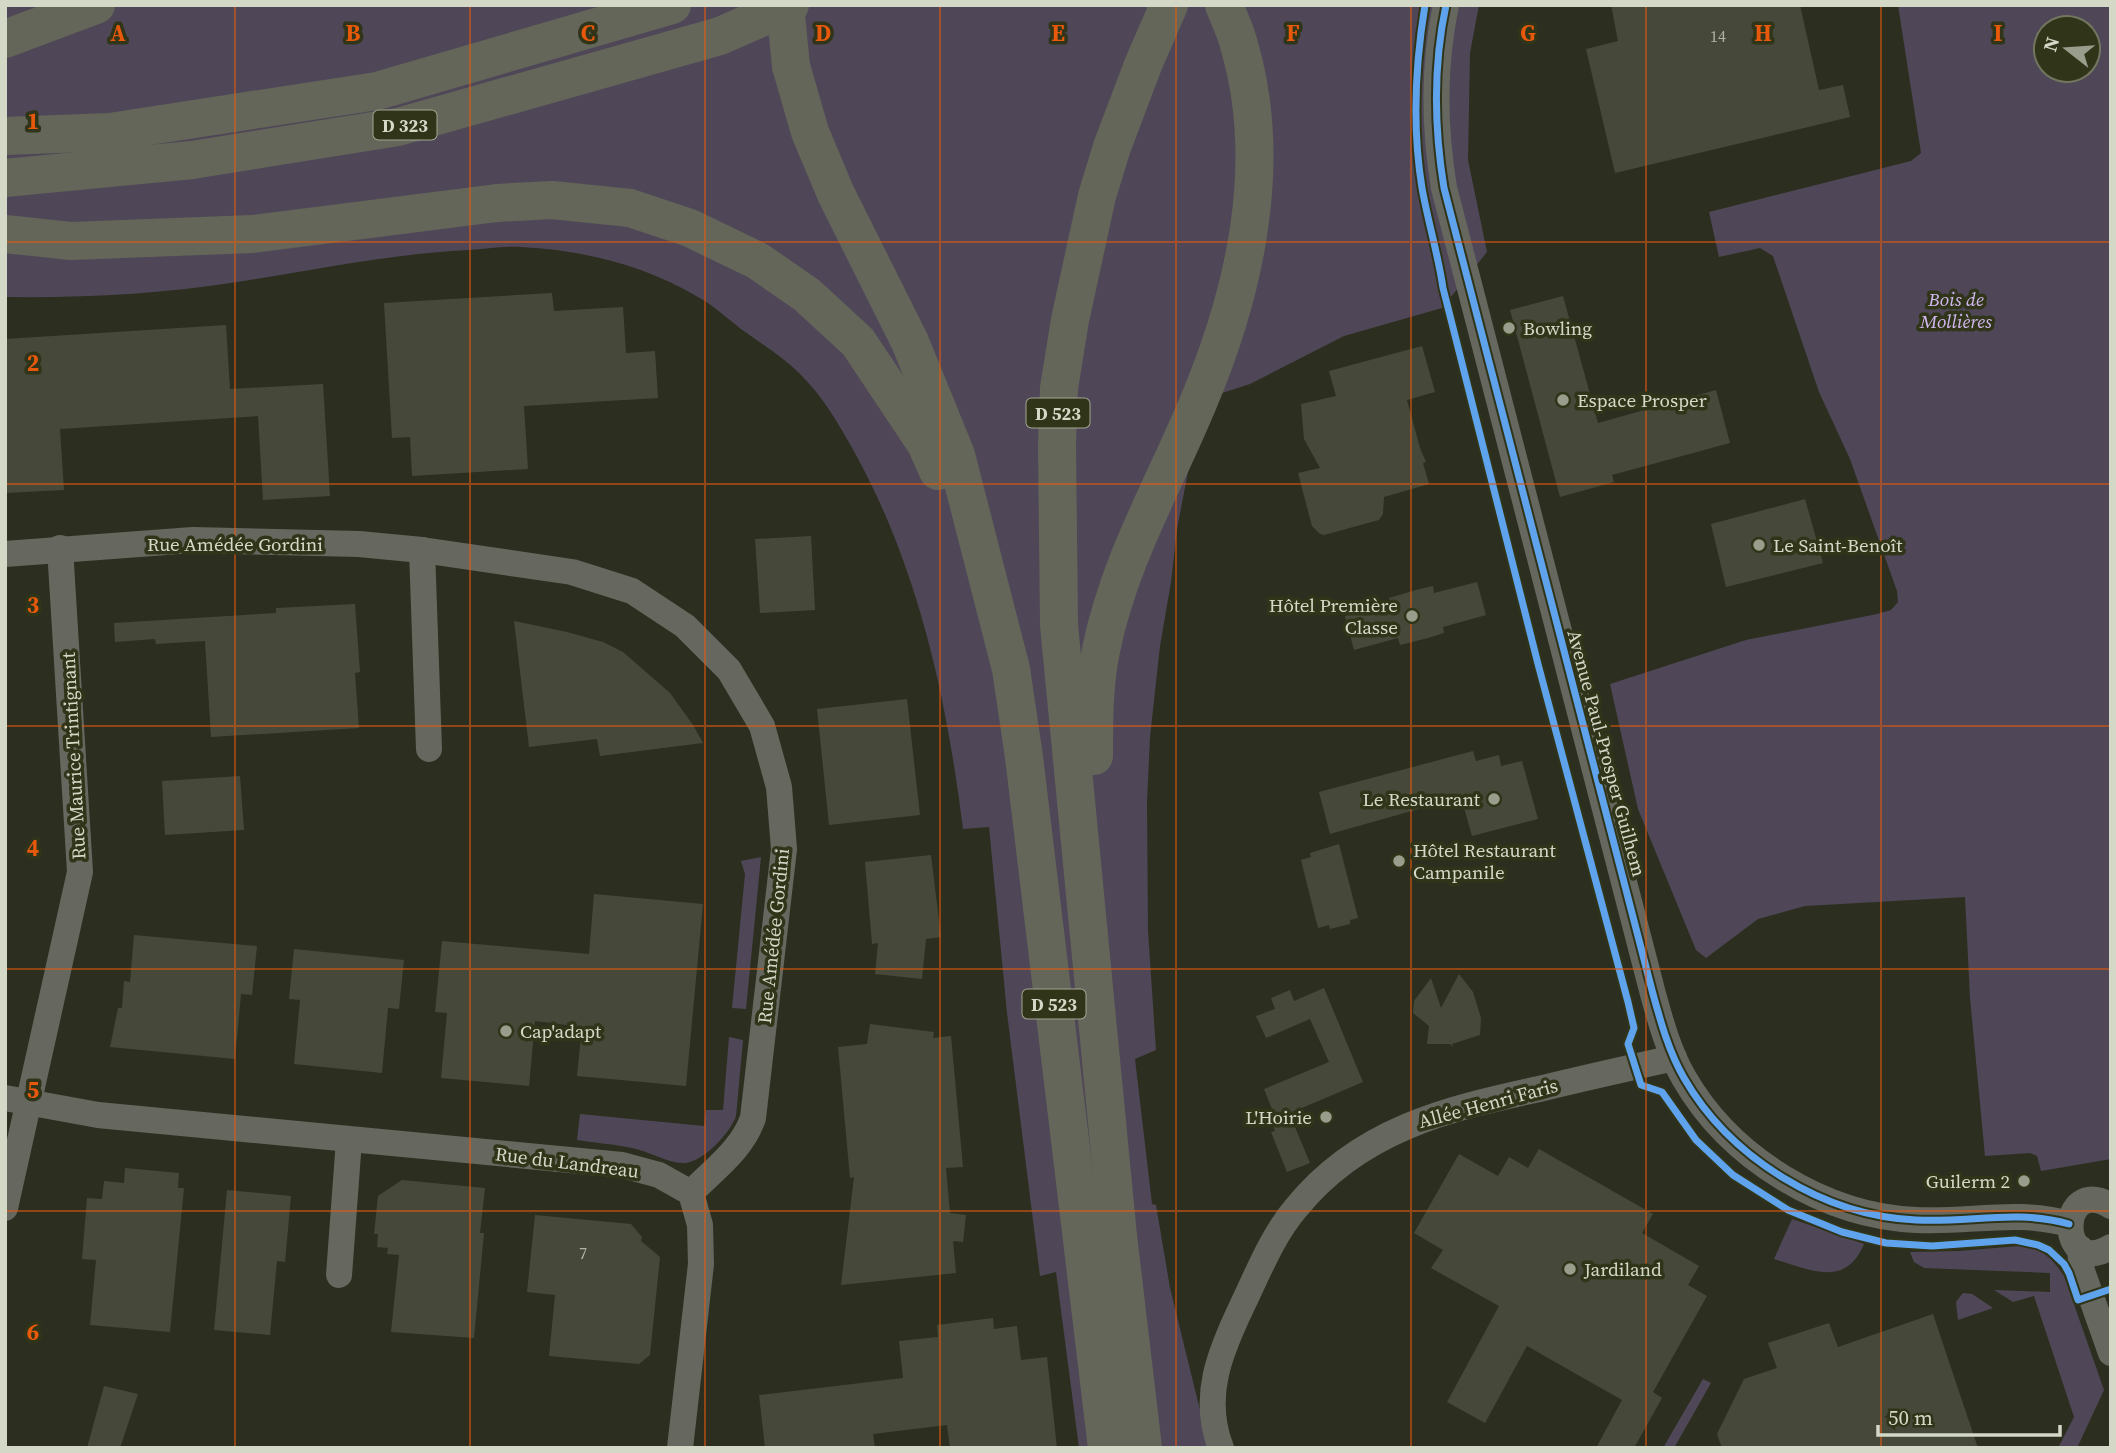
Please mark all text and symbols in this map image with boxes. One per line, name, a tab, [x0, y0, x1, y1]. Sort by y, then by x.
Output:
north arrow	[2032, 14, 2102, 84]
text: A	[110, 17, 126, 49]
text: B	[346, 17, 361, 49]
text: C	[581, 17, 595, 49]
text: D	[815, 17, 831, 49]
text: E	[1051, 17, 1065, 49]
text: F	[1286, 17, 1300, 49]
text: G	[1520, 17, 1536, 49]
text: H	[1754, 17, 1772, 49]
text: I	[1994, 17, 2003, 49]
house number: 14	[1710, 25, 1726, 47]
text: N	[2036, 33, 2065, 54]
text: 1	[27, 105, 39, 137]
road number: D 323	[374, 110, 436, 140]
park label: Bois de Mollières	[1919, 286, 1992, 334]
place label: Bowling	[1523, 315, 1592, 341]
marker: Bowling	[1501, 320, 1517, 336]
text: 2	[27, 347, 39, 379]
place label: Espace Prosper	[1577, 387, 1707, 413]
marker: Espace Prosper	[1555, 392, 1571, 408]
road number: D 523	[1026, 398, 1090, 428]
street label: Rue Amédée Gordini	[147, 531, 323, 557]
place label: Le Saint-Benoît	[1773, 532, 1903, 558]
marker: Le Saint-Benoît	[1751, 537, 1767, 553]
text: 3	[27, 589, 39, 621]
place label: Hôtel Première Classe	[1269, 592, 1398, 640]
marker: Hôtel Première Classe	[1404, 608, 1420, 624]
street label: Avenue Paul-Prosper Guilhem	[1562, 627, 1652, 879]
street label: Rue Maurice Trintignant	[55, 651, 91, 860]
place label: Le Restaurant	[1363, 786, 1481, 812]
marker: Le Restaurant	[1486, 791, 1502, 807]
text: 4	[27, 832, 39, 864]
place label: Hôtel Restaurant Campanile	[1413, 837, 1556, 885]
street label: Rue Amédée Gordini	[751, 847, 795, 1025]
marker: Hôtel Restaurant Campanile	[1391, 853, 1407, 869]
road number: D 523	[1023, 989, 1086, 1018]
place label: Cap'adapt	[520, 1018, 602, 1044]
marker: Cap'adapt	[498, 1023, 514, 1039]
street label: Allée Henri Faris	[1415, 1072, 1561, 1134]
text: 5	[27, 1074, 39, 1106]
place label: L'Hoirie	[1245, 1104, 1312, 1130]
marker: L'Hoirie	[1318, 1109, 1334, 1125]
street label: Rue du Landreau	[494, 1140, 640, 1184]
place label: Guilerm 2	[1926, 1168, 2010, 1194]
marker: Guilerm 2	[2016, 1173, 2032, 1189]
house number: 7	[579, 1242, 587, 1264]
place label: Jardiland	[1583, 1256, 1662, 1282]
marker: Jardiland	[1562, 1261, 1578, 1277]
text: 6	[27, 1316, 39, 1348]
scale bar	[1878, 1394, 2060, 1438]
text: 50 m	[1888, 1403, 1933, 1432]

